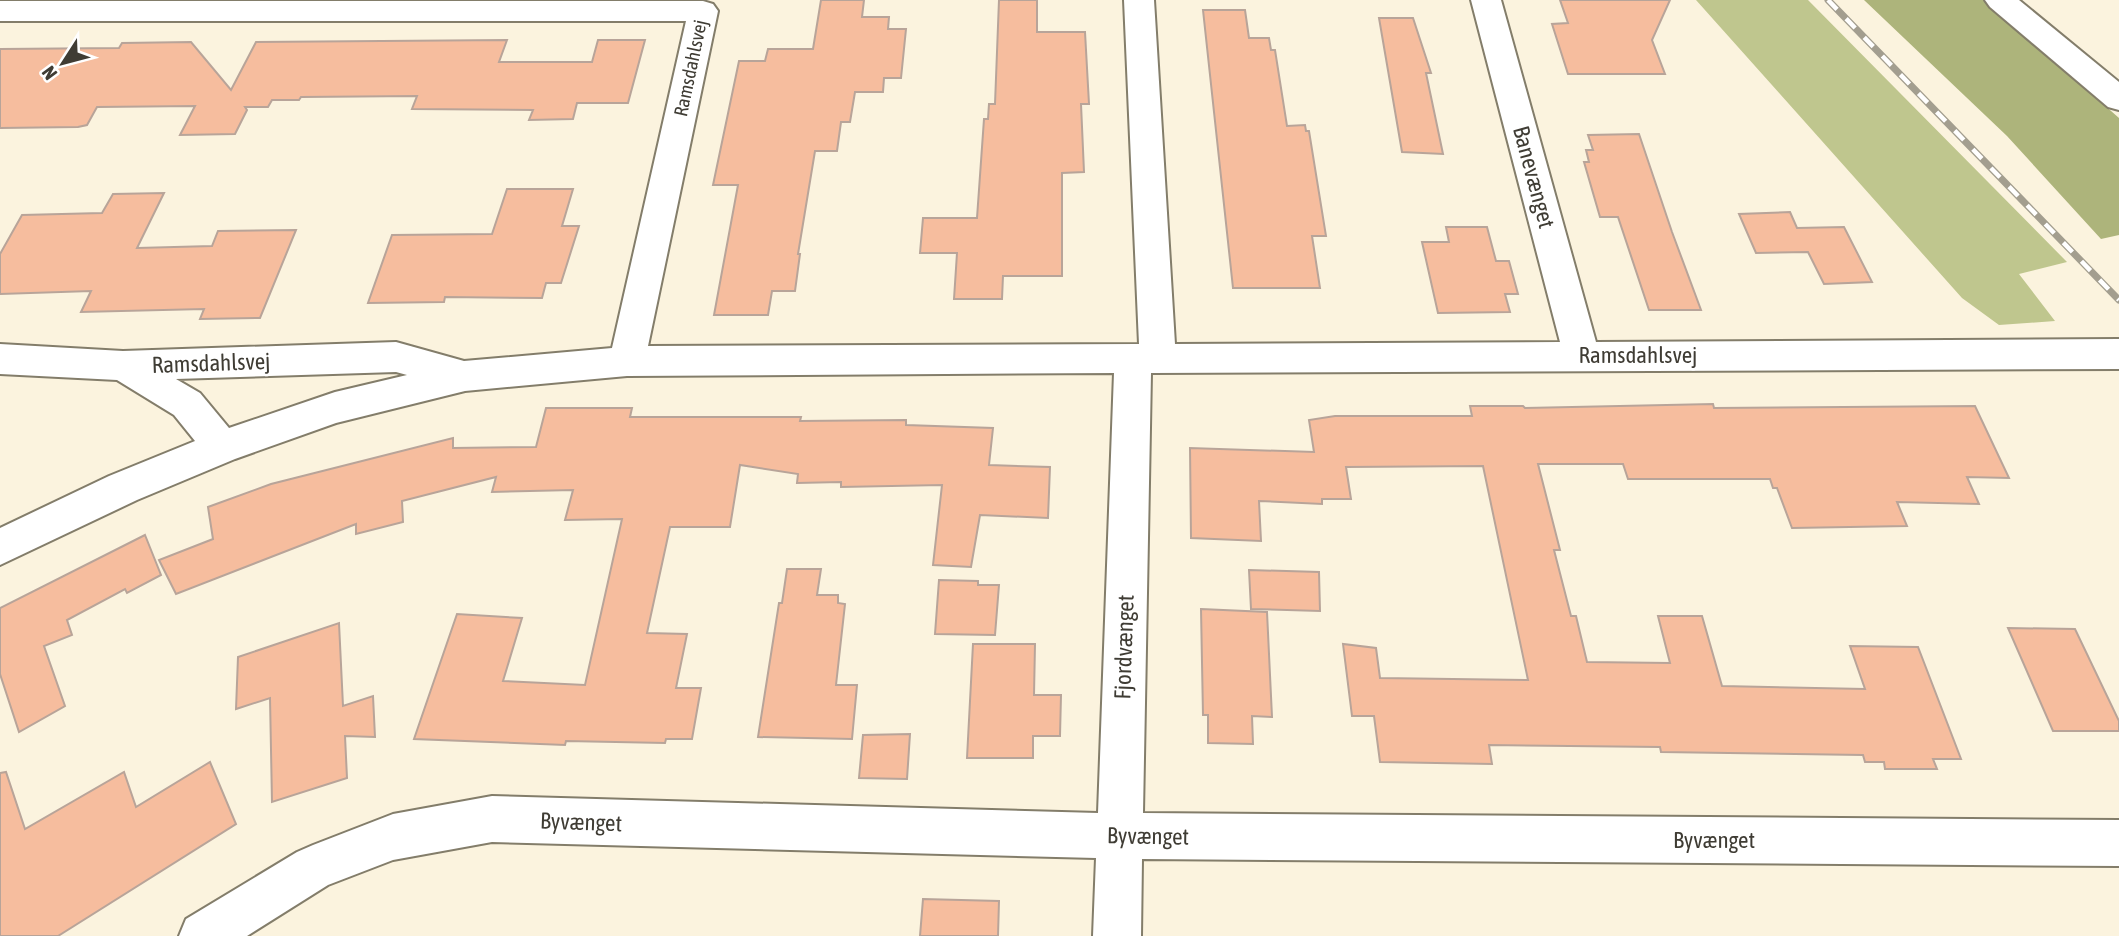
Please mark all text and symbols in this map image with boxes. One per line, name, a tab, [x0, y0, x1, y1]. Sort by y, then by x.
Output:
street label: Ramsdahlsvej	[669, 18, 711, 118]
north arrow	[28, 28, 98, 98]
text: N	[37, 62, 61, 84]
street label: Banevænget	[1508, 123, 1560, 231]
street label: Ramsdahlsvej	[1579, 342, 1697, 368]
street label: Ramsdahlsvej	[151, 348, 271, 378]
street label: Fjordvænget	[1109, 594, 1139, 700]
street label: Byvænget	[539, 808, 623, 836]
street label: Byvænget	[1107, 822, 1189, 850]
street label: Byvænget	[1673, 827, 1755, 853]

